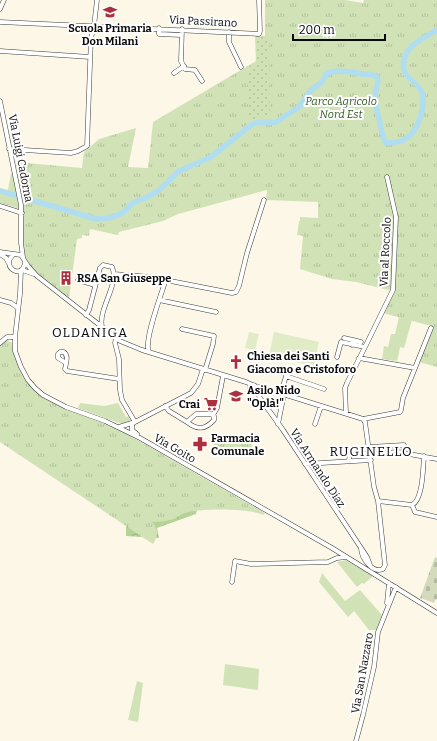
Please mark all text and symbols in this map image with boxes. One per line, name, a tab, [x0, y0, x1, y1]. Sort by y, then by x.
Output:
school or university icon: Scuola Primaria Don Milani	[102, 4, 118, 20]
street label: Via Passirano	[168, 13, 237, 30]
scale bar	[293, 16, 385, 42]
place label: Scuola Primaria Don Milani	[68, 22, 153, 48]
text: 200 m	[299, 23, 335, 37]
park label: Parco Agricolo Nord Est	[305, 95, 377, 121]
street label: Via Luigi Cadorna	[6, 113, 35, 203]
street label: Via al Roccolo	[377, 217, 394, 287]
building icon: RSA San Giuseppe	[58, 270, 74, 286]
place label: RSA San Giuseppe	[77, 272, 171, 285]
district label: OLDANIGA	[52, 325, 128, 340]
place label: Chiesa dei Santi Giacomo e Cristoforo	[247, 350, 356, 376]
church icon: Chiesa dei Santi Giacomo e Cristoforo	[228, 354, 244, 370]
place label: Asilo Nido "Oplà!"	[247, 384, 300, 410]
school or university icon: Asilo Nido "Oplà!"	[228, 388, 244, 404]
supermarket icon: Crai	[203, 396, 219, 412]
place label: Crai	[179, 398, 200, 411]
street label: Via Armando Diaz	[287, 426, 348, 510]
street label: Via Goito	[151, 431, 198, 466]
place label: Farmacia Comunale	[211, 432, 264, 458]
pharmacy icon: Farmacia Comunale	[192, 436, 208, 452]
district label: RUGINELLO	[329, 444, 413, 459]
street label: Via San Nazzaro	[349, 632, 376, 715]

